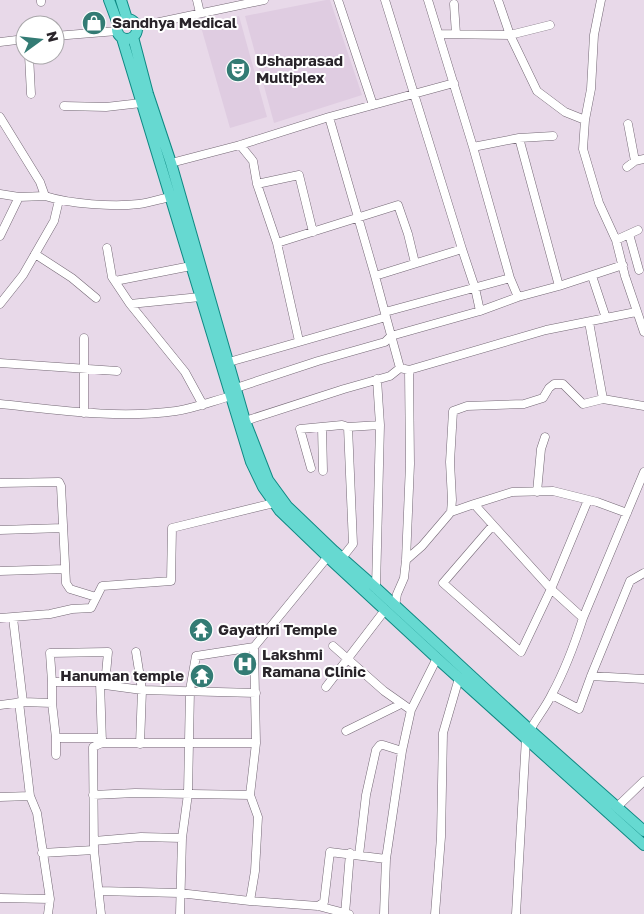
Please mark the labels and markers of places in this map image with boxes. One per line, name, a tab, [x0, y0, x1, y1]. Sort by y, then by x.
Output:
shop icon: Sandhya Medical	[81, 10, 107, 36]
place label: Sandhya Medical	[112, 13, 237, 31]
place label: Ushaprasad Multiplex	[256, 51, 343, 86]
theatre icon: Ushaprasad Multiplex	[225, 57, 251, 83]
temple icon: Gayathri Temple	[188, 617, 214, 643]
place label: Gayathri Temple	[218, 620, 337, 638]
place label: Lakshmi Ramana Clinic	[262, 645, 366, 680]
hospital icon: Lakshmi Ramana Clinic	[232, 651, 258, 677]
temple icon: Hanuman temple	[189, 663, 215, 689]
place label: Hanuman temple	[60, 666, 184, 684]

